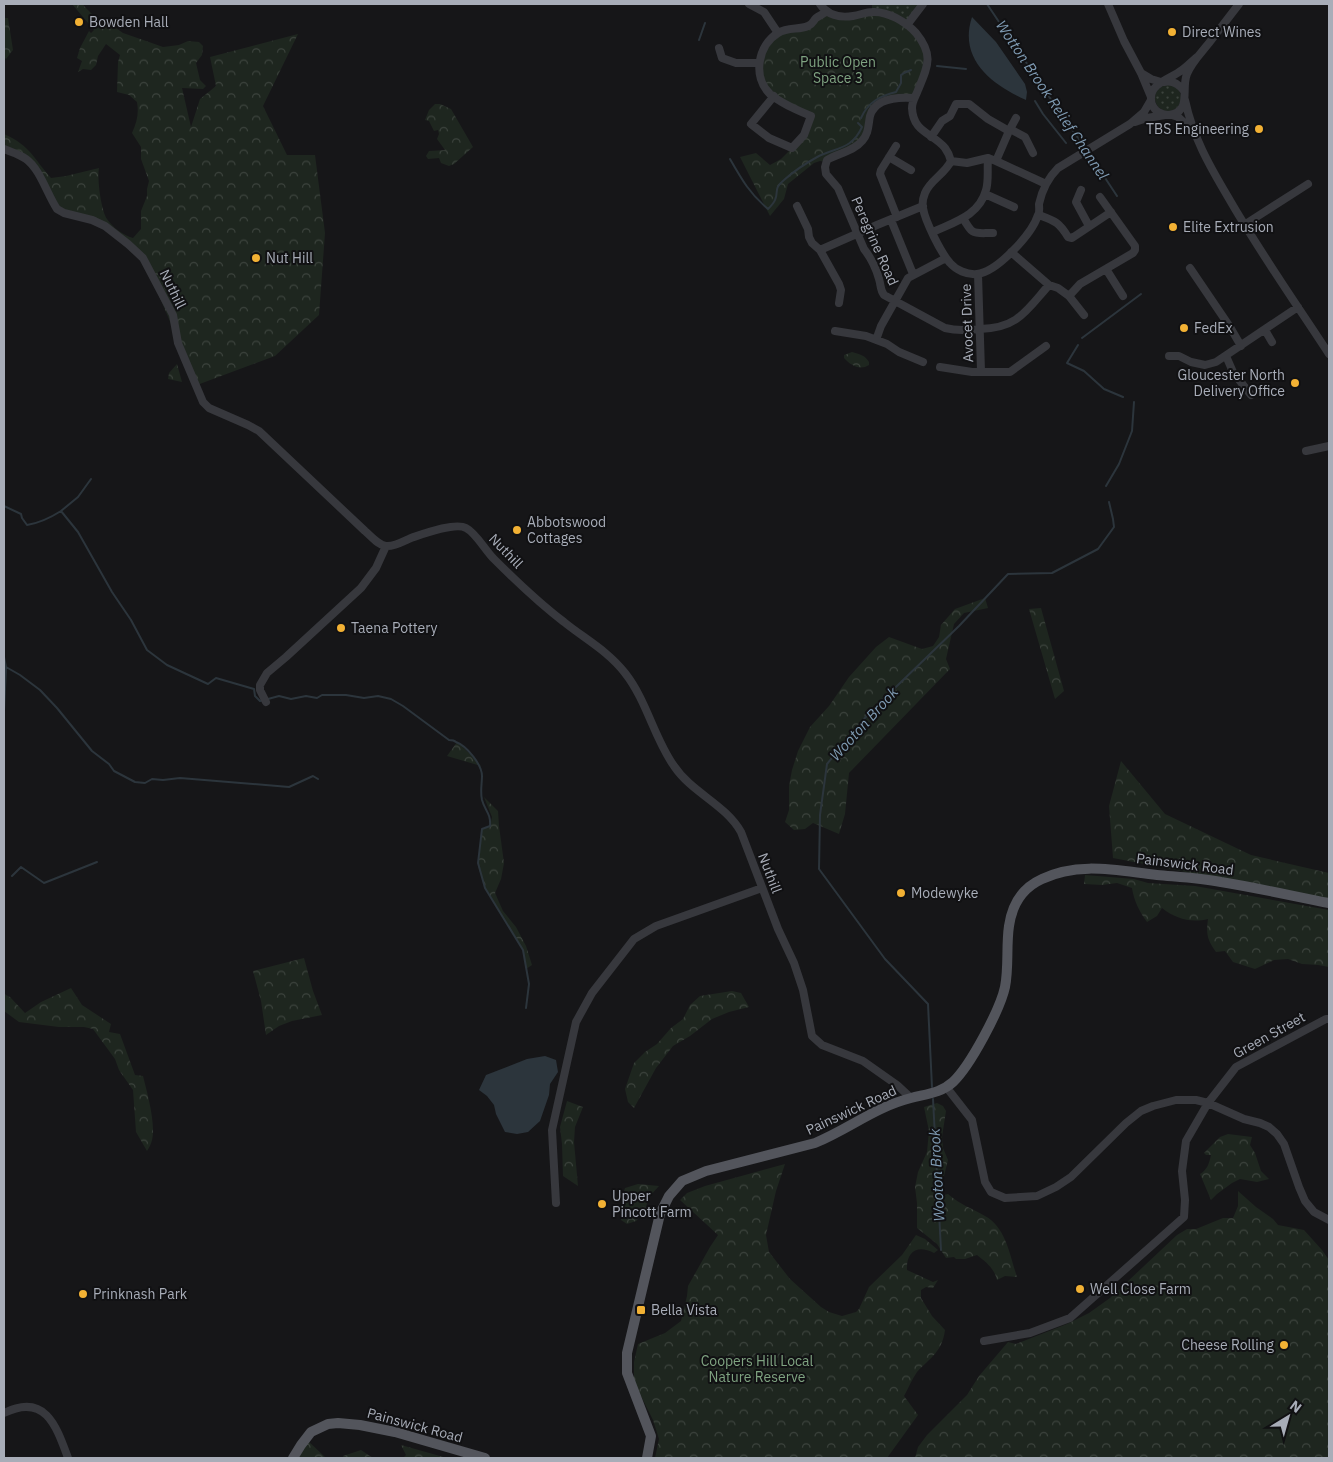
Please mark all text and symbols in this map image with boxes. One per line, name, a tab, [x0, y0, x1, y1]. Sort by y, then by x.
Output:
place label: Bowden Hall	[89, 13, 169, 31]
marker: Bowden Hall	[73, 16, 85, 28]
water label: Wotton Brook Relief Channel	[992, 16, 1113, 183]
place label: Direct Wines	[1182, 23, 1262, 41]
marker: Direct Wines	[1166, 26, 1178, 38]
park label: Public Open Space 3	[800, 53, 876, 87]
place label: TBS Engineering	[1146, 120, 1250, 138]
marker: TBS Engineering	[1253, 123, 1265, 135]
street label: Peregrine Road	[847, 194, 903, 288]
place label: Elite Extrusion	[1183, 218, 1274, 236]
marker: Elite Extrusion	[1167, 221, 1179, 233]
place label: Nut Hill	[266, 249, 313, 267]
marker: Nut Hill	[250, 252, 262, 264]
street label: Nuthill	[156, 266, 190, 312]
street label: Avocet Drive	[957, 283, 977, 363]
place label: FedEx	[1194, 319, 1233, 337]
marker: FedEx	[1178, 322, 1190, 334]
place label: Gloucester North Delivery Office	[1178, 366, 1285, 400]
marker: Gloucester North Delivery Office	[1289, 377, 1301, 389]
place label: Abbotswood Cottages	[527, 513, 606, 547]
marker: Abbotswood Cottages	[511, 524, 523, 536]
street label: Nuthill	[485, 530, 527, 572]
place label: Taena Pottery	[351, 619, 438, 637]
marker: Taena Pottery	[335, 622, 347, 634]
water label: Wooton Brook	[825, 683, 902, 765]
street label: Painswick Road	[1135, 849, 1235, 879]
street label: Nuthill	[754, 850, 786, 896]
place label: Modewyke	[911, 884, 979, 902]
marker: Modewyke	[895, 887, 907, 899]
street label: Green Street	[1230, 1008, 1308, 1062]
street label: Painswick Road	[803, 1081, 899, 1139]
water label: Wooton Brook	[925, 1128, 948, 1222]
place label: Upper Pincott Farm	[612, 1187, 692, 1221]
marker: Upper Pincott Farm	[596, 1198, 608, 1210]
place label: Well Close Farm	[1090, 1280, 1191, 1298]
marker: Well Close Farm	[1074, 1283, 1086, 1295]
place label: Prinknash Park	[93, 1285, 188, 1303]
marker: Prinknash Park	[77, 1288, 89, 1300]
place label: Bella Vista	[651, 1301, 718, 1319]
marker: Bella Vista	[635, 1304, 647, 1316]
place label: Cheese Rolling	[1181, 1336, 1275, 1354]
marker: Cheese Rolling	[1278, 1339, 1290, 1351]
park label: Coopers Hill Local Nature Reserve	[701, 1352, 814, 1386]
north arrow	[1263, 1392, 1313, 1442]
text: N	[1286, 1396, 1305, 1417]
street label: Painswick Road	[365, 1404, 465, 1446]

